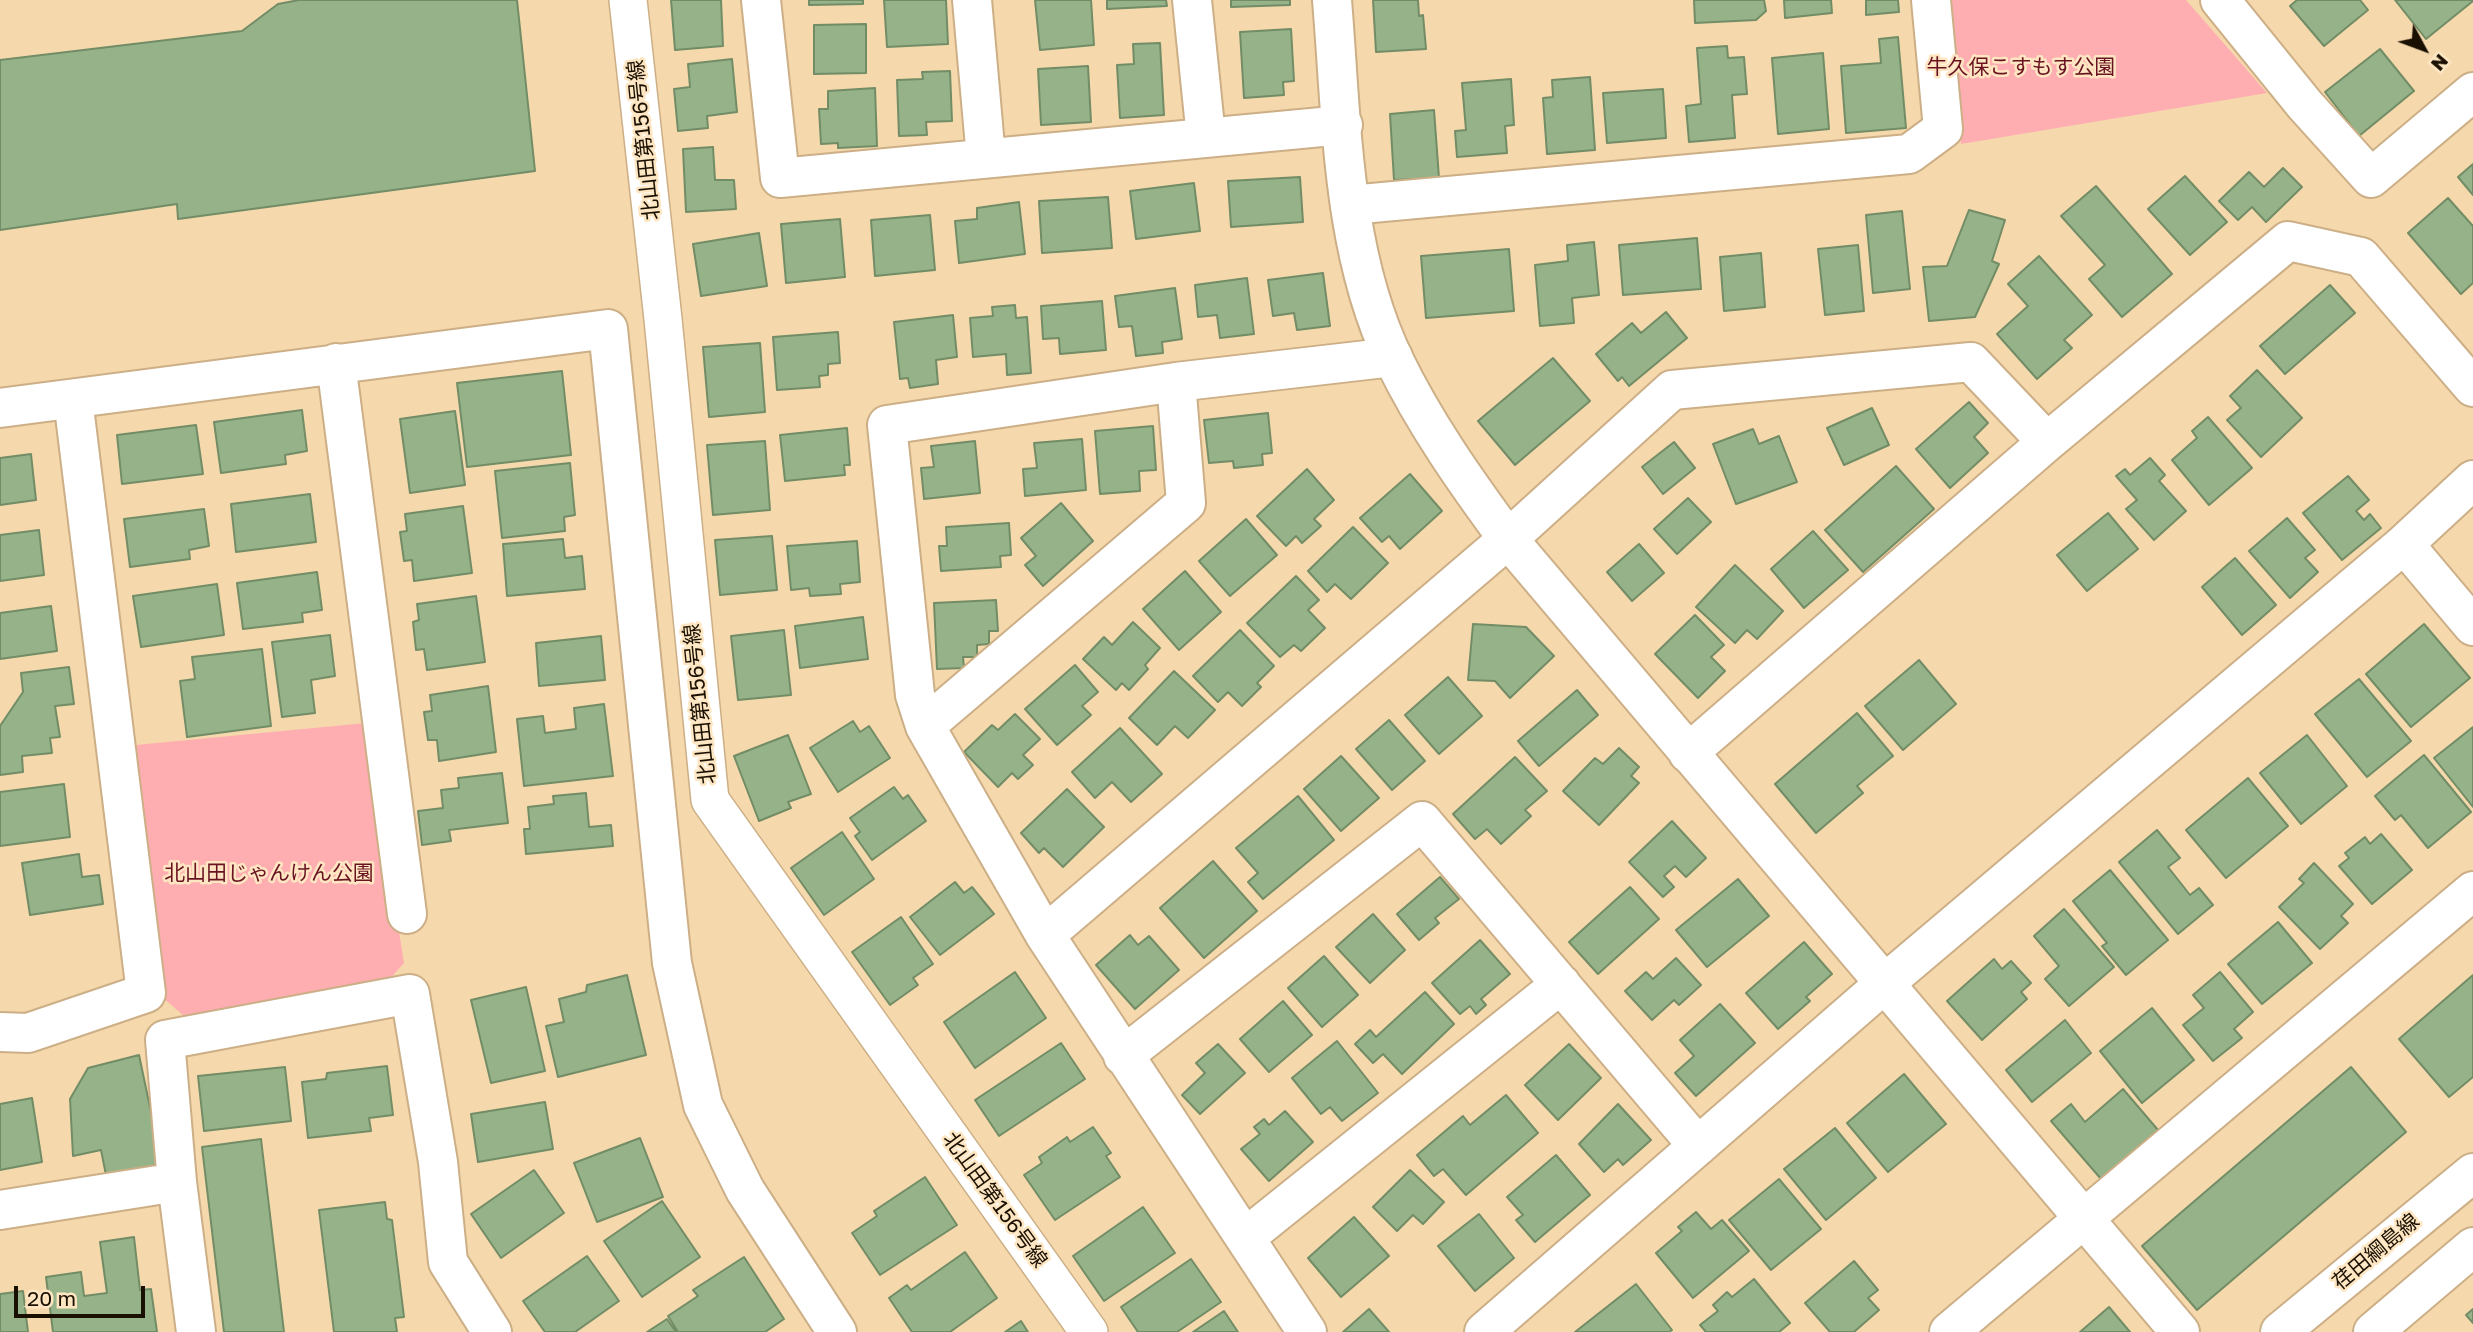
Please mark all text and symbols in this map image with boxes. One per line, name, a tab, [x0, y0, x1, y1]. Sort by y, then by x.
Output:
north arrow	[2389, 14, 2459, 84]
text: N	[2427, 50, 2454, 76]
park label: 牛久保こすもす公園	[1927, 54, 2115, 80]
street label: 北山田第156号線	[623, 59, 665, 221]
street label: 北山田第156号線	[679, 623, 721, 785]
park label: 北山田じゃんけん公園	[164, 860, 374, 886]
street label: 北山田第156号線	[937, 1127, 1053, 1273]
street label: 荏田綱島線	[2328, 1209, 2424, 1295]
scale bar	[18, 1272, 149, 1316]
text: 20 m	[27, 1285, 76, 1311]

